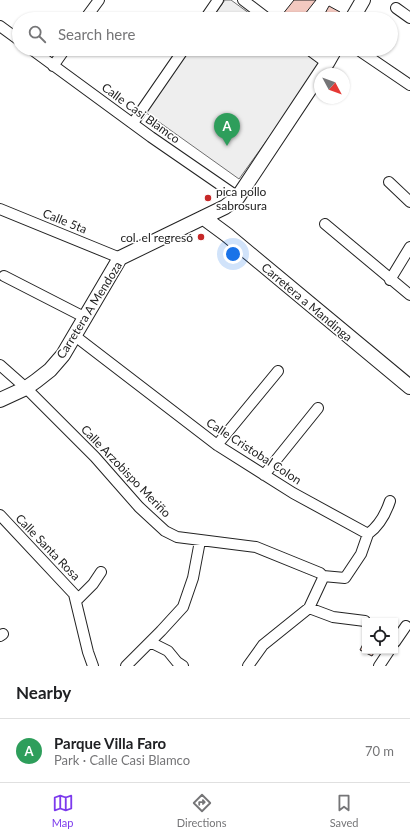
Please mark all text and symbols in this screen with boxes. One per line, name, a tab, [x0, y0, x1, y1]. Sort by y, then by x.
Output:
search box	[12, 12, 398, 56]
icon: search	[26, 23, 48, 45]
text: Search here	[58, 25, 135, 43]
north arrow	[314, 68, 350, 104]
street label: Calle Casi Blamco	[99, 80, 183, 146]
pin: A	[214, 113, 240, 146]
place label: pica pollo sabrosura	[216, 184, 267, 213]
marker: pica pollo sabrosura	[203, 193, 213, 203]
street label: Calle 5ta	[41, 205, 89, 237]
place label: col. el regresó	[120, 230, 193, 245]
marker: col. el regresó	[196, 232, 206, 242]
your location	[223, 244, 243, 264]
street label: Carretera A Mendoza	[53, 259, 125, 361]
street label: Carretera a Mandinga	[259, 260, 355, 344]
street label: Calle Cristobal Colon	[204, 415, 304, 487]
street label: Calle Arzobispo Meriño	[78, 422, 174, 520]
street label: Calle Santa Rosa	[13, 511, 83, 583]
map controls	[362, 618, 398, 654]
button: locate	[362, 618, 398, 654]
text: Nearby	[16, 682, 71, 703]
text: Parque Villa Faro	[54, 734, 166, 752]
text: A	[24, 743, 34, 759]
text: 70 m	[365, 743, 394, 759]
text: Park · Calle Casi Blamco	[54, 752, 190, 768]
tab: Map	[52, 792, 74, 829]
tab: Directions	[177, 792, 226, 829]
tab: Saved	[330, 792, 358, 829]

